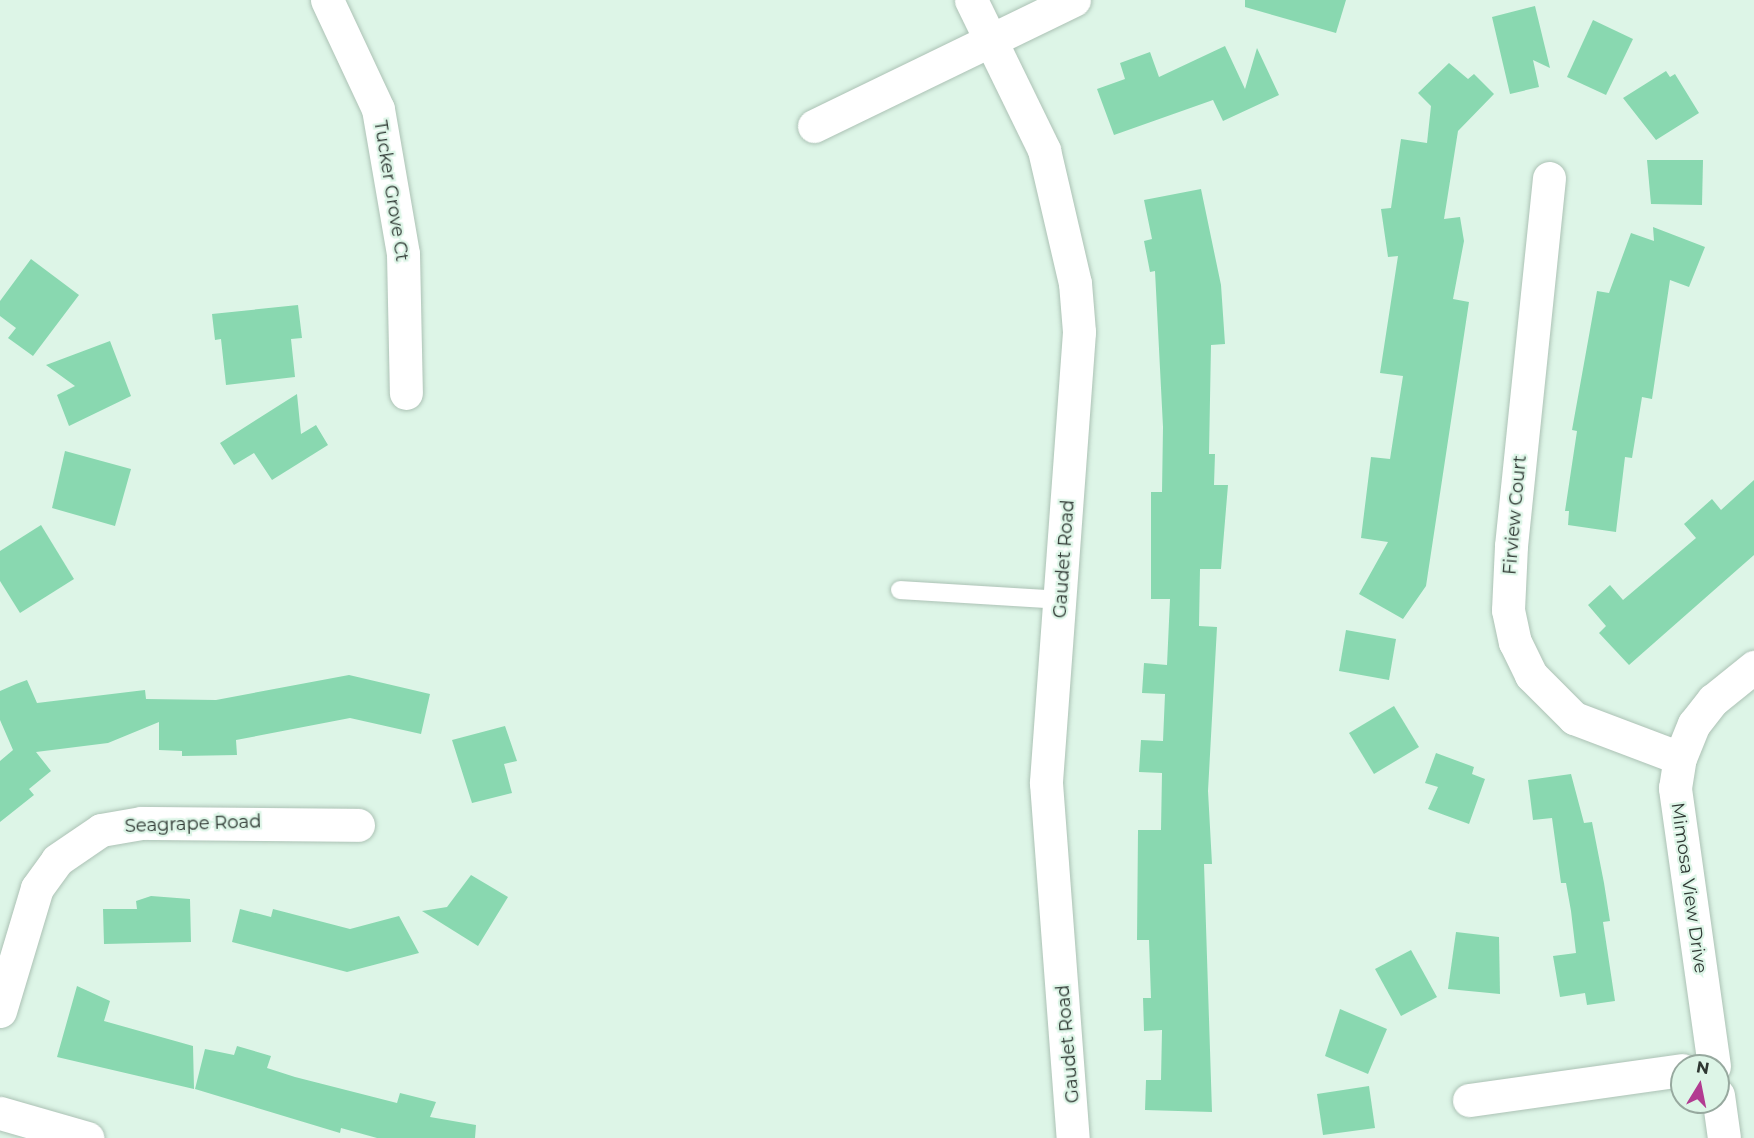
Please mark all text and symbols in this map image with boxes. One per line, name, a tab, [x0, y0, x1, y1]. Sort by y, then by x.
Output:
street label: Tucker Grove Ct	[369, 119, 413, 263]
street label: Firview Court	[1499, 454, 1531, 576]
street label: Gaudet Road	[1049, 499, 1079, 619]
street label: Mimosa View Drive	[1666, 801, 1712, 975]
street label: Seagrape Road	[124, 811, 262, 837]
street label: Gaudet Road	[1052, 984, 1084, 1104]
north arrow	[1670, 1054, 1730, 1114]
text: N	[1695, 1057, 1711, 1078]

